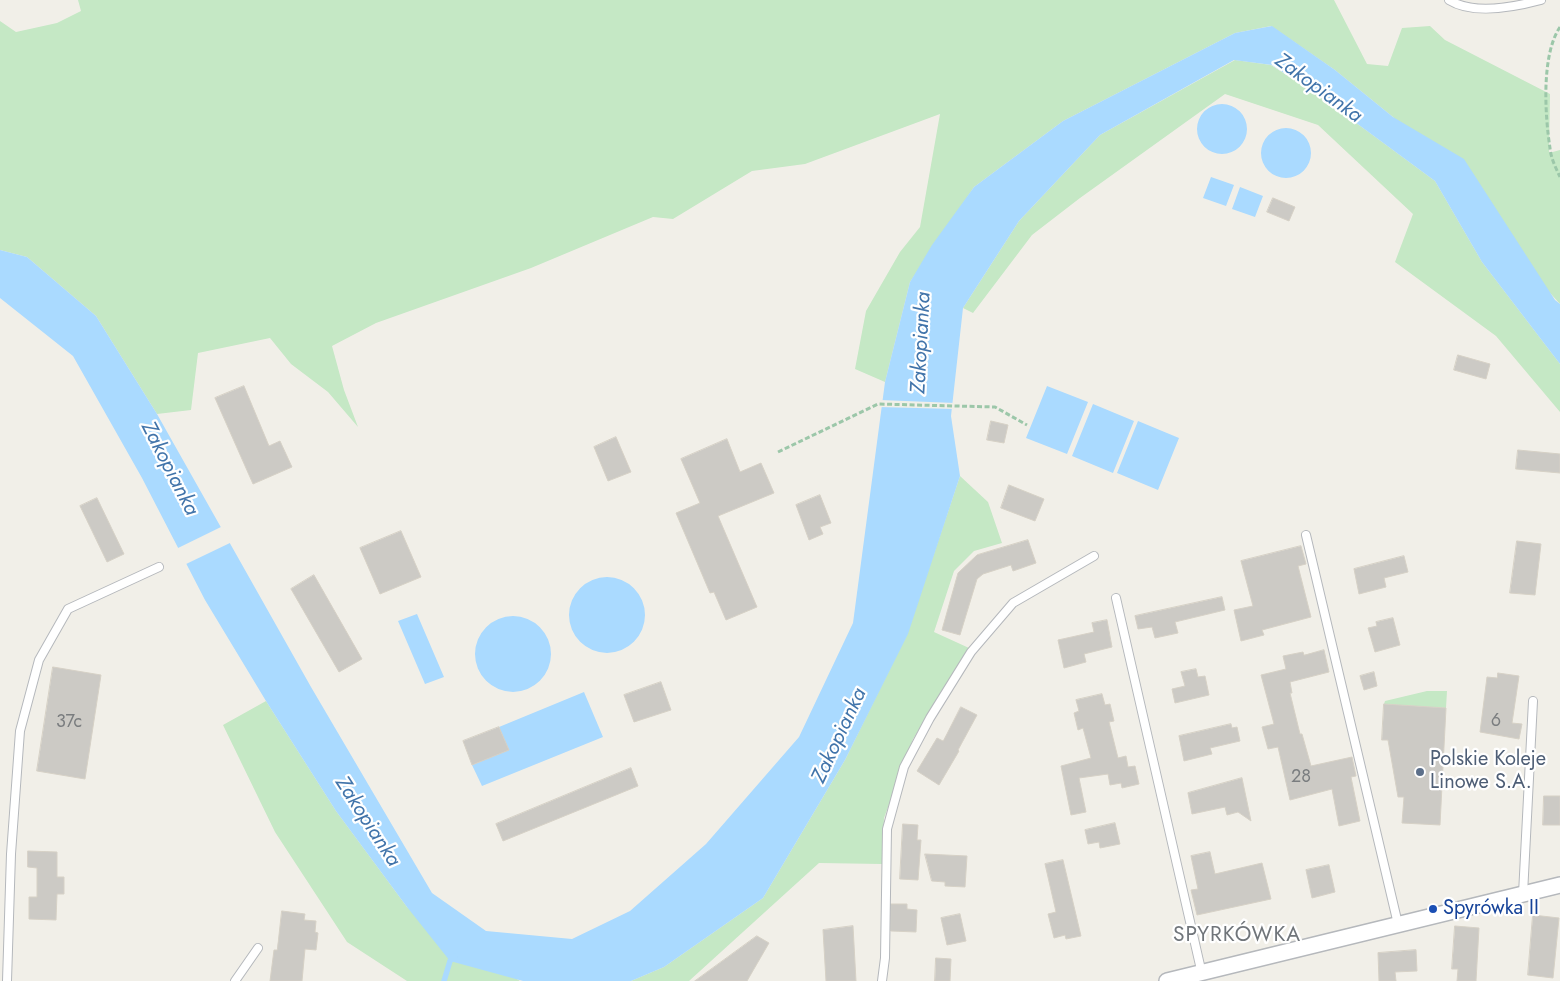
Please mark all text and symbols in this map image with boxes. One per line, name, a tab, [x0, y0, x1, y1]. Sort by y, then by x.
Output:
water label: Zakopianka	[1269, 49, 1367, 129]
water label: Zakopianka	[907, 291, 937, 395]
water label: Zakopianka	[135, 418, 203, 520]
water label: Zakopianka	[807, 684, 873, 788]
house number: 6	[1491, 711, 1501, 733]
house number: 37c	[56, 712, 82, 734]
place label: Polskie Koleje Linowe S.A.	[1430, 748, 1546, 795]
marker: Polskie Koleje Linowe S.A.	[1414, 766, 1426, 778]
house number: 28	[1291, 767, 1311, 789]
water label: Zakopianka	[329, 772, 405, 872]
place label: Spyrówka II	[1443, 897, 1539, 921]
marker: Spyrówka II	[1427, 903, 1439, 915]
district label: SPYRKÓWKA	[1172, 923, 1302, 949]

